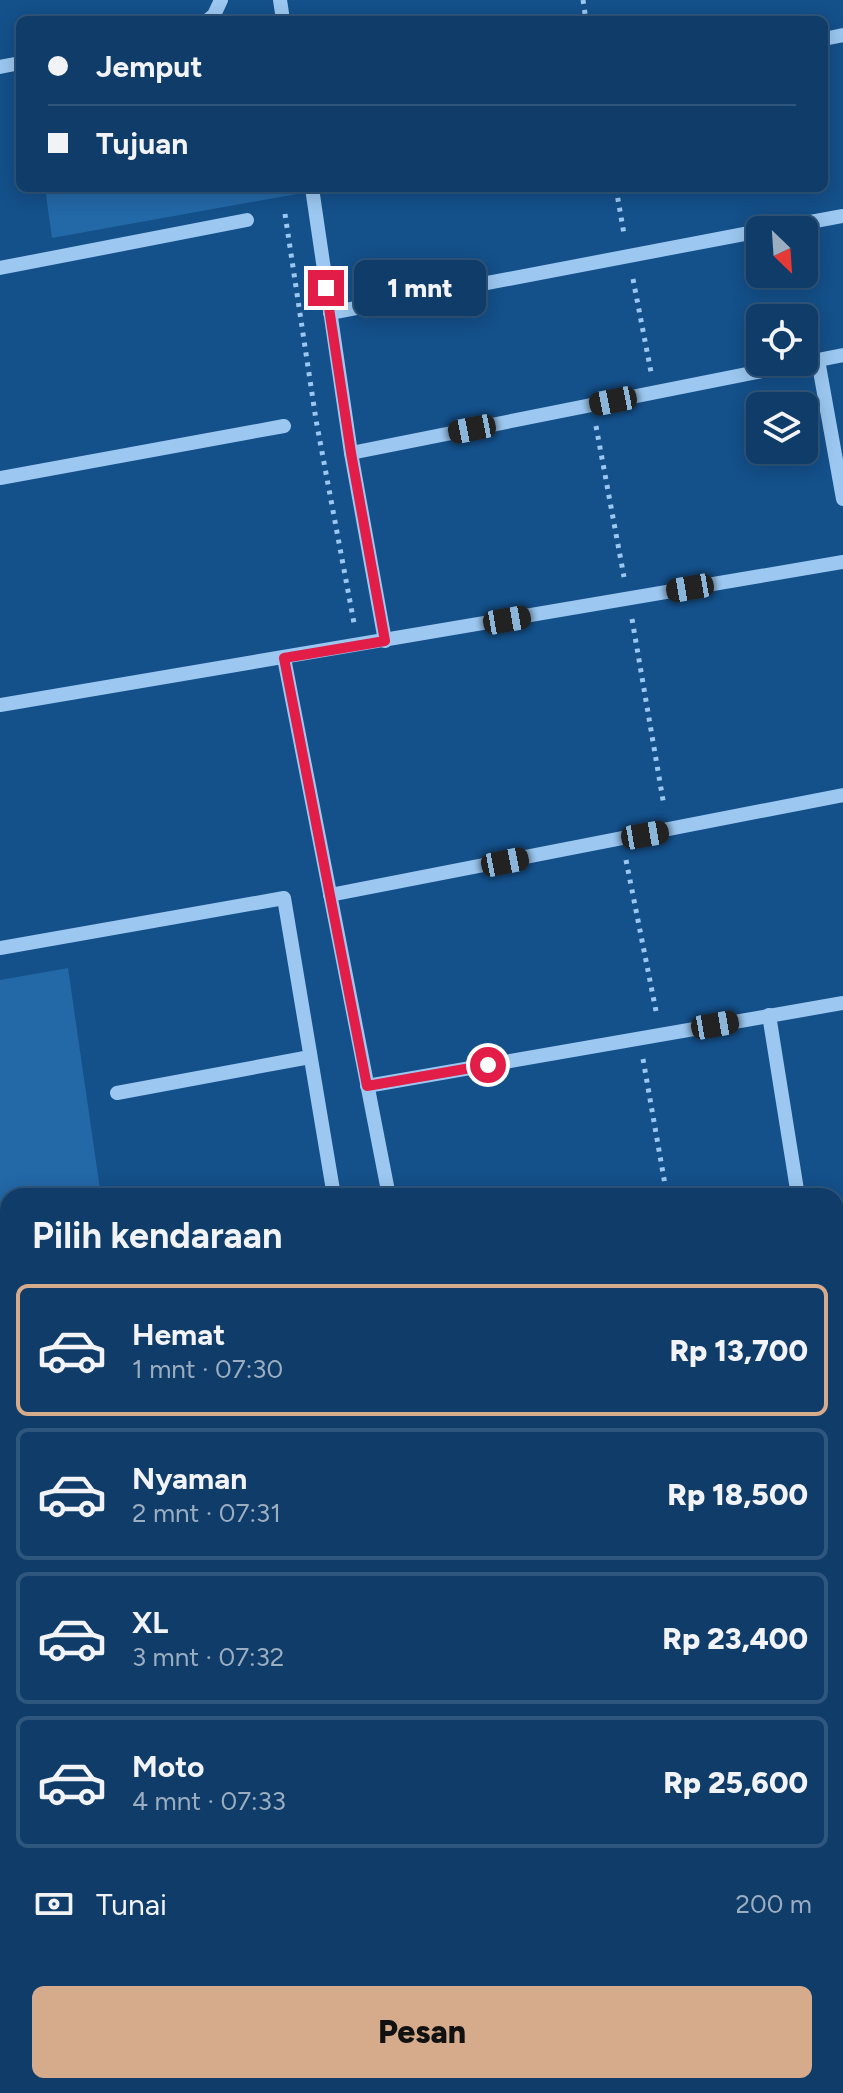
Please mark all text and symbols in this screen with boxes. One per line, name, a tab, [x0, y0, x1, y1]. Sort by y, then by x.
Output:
text: Jemput	[96, 48, 202, 85]
text: Tujuan	[96, 125, 188, 162]
north arrow	[746, 216, 818, 288]
map controls	[746, 216, 818, 464]
callout: 1 mnt	[354, 260, 486, 316]
route end	[308, 270, 344, 306]
text: 1 mnt	[387, 272, 453, 304]
button: locate	[746, 304, 818, 376]
car	[587, 385, 639, 417]
button: layers	[746, 392, 818, 464]
car	[446, 413, 498, 445]
car	[664, 572, 716, 604]
car	[481, 604, 533, 636]
car	[619, 819, 671, 851]
car	[479, 846, 531, 878]
car	[689, 1009, 741, 1041]
route start	[470, 1047, 506, 1083]
text: Pilih kendaraan	[32, 1214, 282, 1257]
icon: car	[36, 1314, 108, 1386]
text: Hemat	[132, 1316, 225, 1353]
text: Rp 13,700	[669, 1332, 808, 1369]
text: 1 mnt · 07:30	[132, 1353, 283, 1385]
icon: car	[36, 1458, 108, 1530]
text: Nyaman	[132, 1460, 247, 1497]
text: Rp 18,500	[667, 1476, 808, 1513]
text: 2 mnt · 07:31	[132, 1497, 281, 1529]
icon: car	[36, 1602, 108, 1674]
text: XL	[132, 1604, 168, 1641]
text: Rp 23,400	[662, 1620, 808, 1657]
text: 3 mnt · 07:32	[132, 1641, 284, 1673]
icon: car	[36, 1746, 108, 1818]
text: Moto	[132, 1748, 204, 1785]
text: Rp 25,600	[663, 1764, 808, 1801]
text: 4 mnt · 07:33	[132, 1785, 286, 1817]
icon: cash	[32, 1882, 76, 1926]
text: Tunai	[96, 1886, 167, 1923]
text: 200 m	[736, 1888, 812, 1920]
button: Pesan	[32, 1986, 812, 2078]

